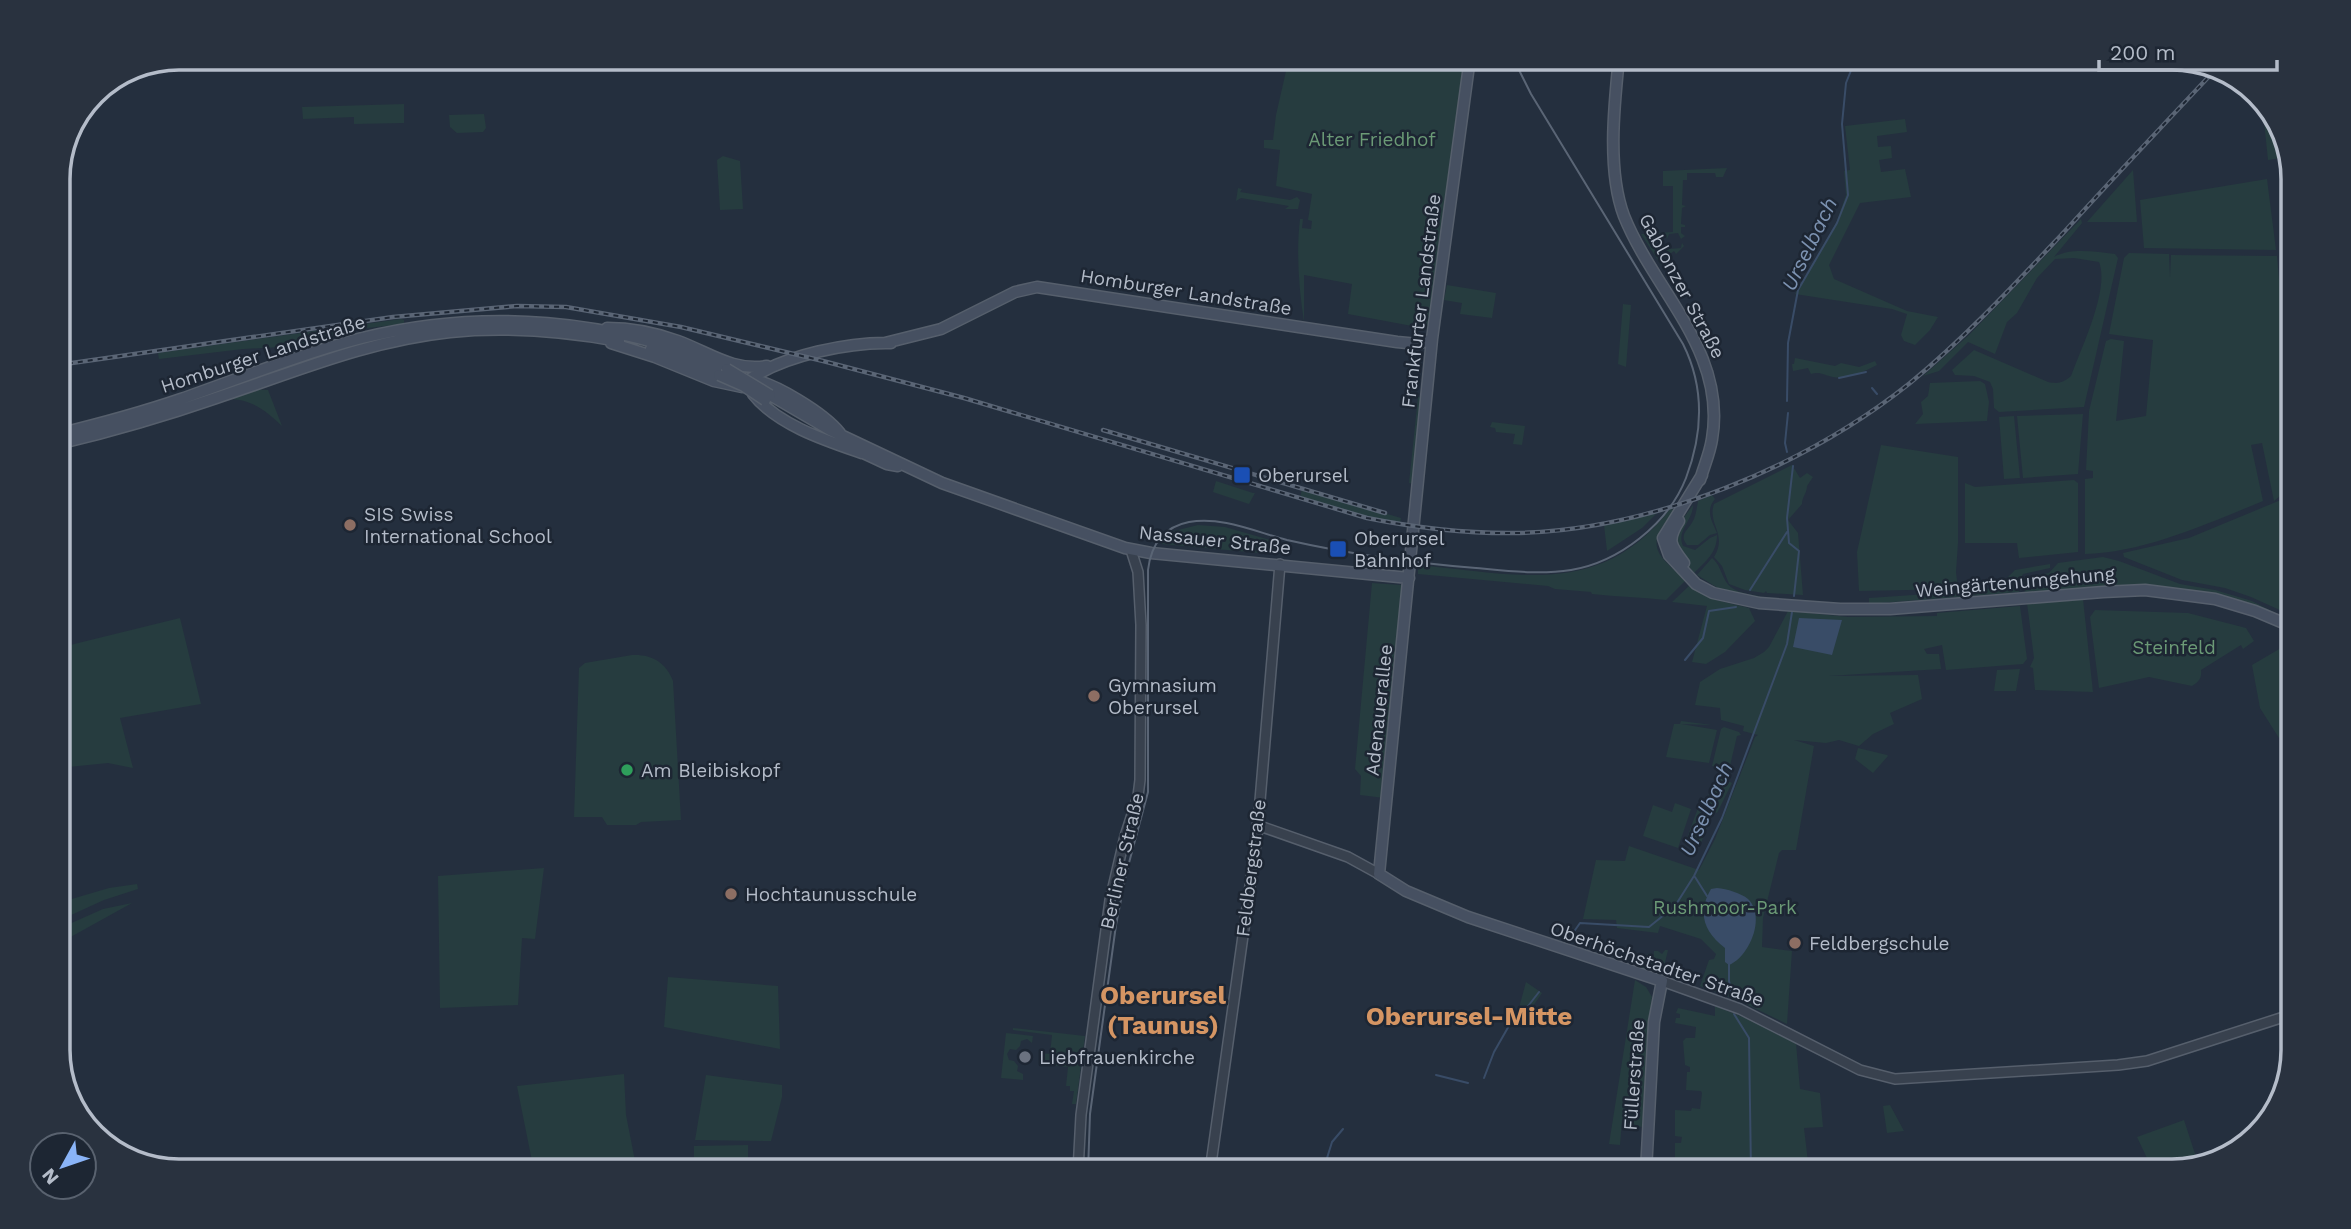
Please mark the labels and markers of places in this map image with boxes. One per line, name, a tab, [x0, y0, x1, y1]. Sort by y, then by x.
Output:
place label: Oberursel	[1258, 464, 1349, 487]
marker: Oberursel	[1232, 465, 1252, 485]
place label: SIS Swiss International School	[364, 503, 552, 548]
marker: SIS Swiss International School	[342, 517, 358, 533]
place label: Oberursel Bahnhof	[1354, 527, 1445, 572]
marker: Oberursel Bahnhof	[1328, 539, 1348, 559]
place label: Gymnasium Oberursel	[1108, 674, 1217, 719]
marker: Gymnasium Oberursel	[1086, 688, 1102, 704]
place label: Am Bleibiskopf	[641, 759, 781, 782]
marker: Am Bleibiskopf	[619, 762, 635, 778]
place label: Hochtaunusschule	[745, 883, 917, 906]
marker: Hochtaunusschule	[723, 886, 739, 902]
place label: Feldbergschule	[1809, 932, 1949, 955]
marker: Feldbergschule	[1787, 935, 1803, 951]
place label: Liebfrauenkirche	[1039, 1046, 1195, 1069]
marker: Liebfrauenkirche	[1017, 1049, 1033, 1065]

